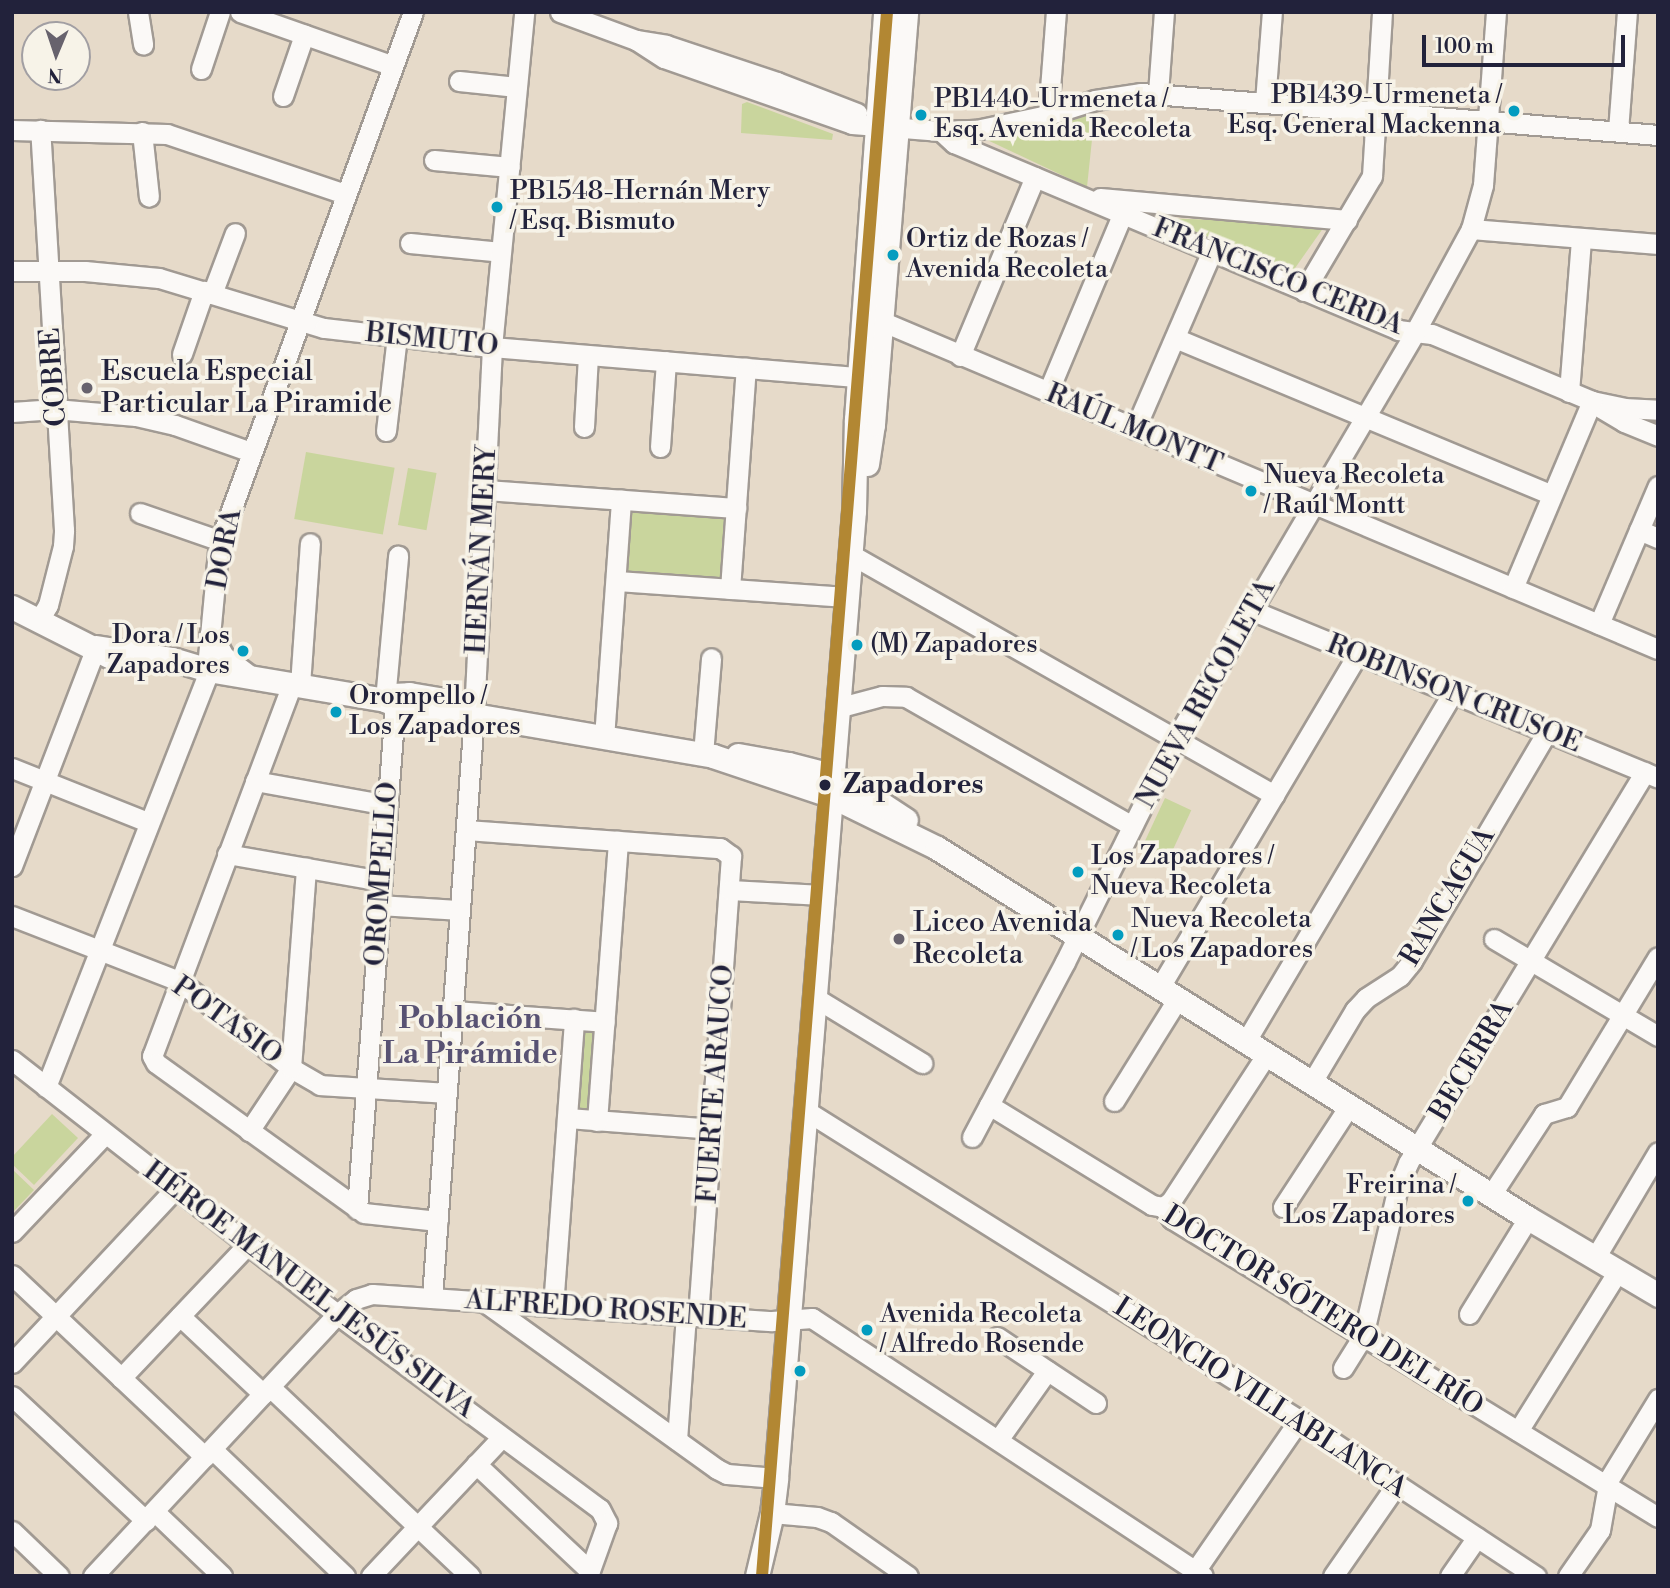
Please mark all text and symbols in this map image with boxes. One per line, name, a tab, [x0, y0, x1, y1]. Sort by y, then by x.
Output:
north arrow	[21, 21, 91, 91]
scale bar	[1425, 21, 1628, 65]
text: 100 m	[1435, 34, 1494, 60]
text: N	[47, 63, 63, 87]
place label: PB1439-Urmeneta / Esq. General Mackenna	[1227, 80, 1501, 142]
place label: PB1440-Urmeneta / Esq. Avenida Recoleta	[934, 84, 1191, 146]
marker: PB1439-Urmeneta / Esq. General Mackenna	[1507, 104, 1521, 118]
marker: PB1440-Urmeneta / Esq. Avenida Recoleta	[914, 108, 928, 122]
place label: PB1548-Hernán Mery / Esq. Bismuto	[510, 176, 770, 238]
marker: PB1548-Hernán Mery / Esq. Bismuto	[490, 200, 504, 214]
street label: FRANCISCO CERDA	[1148, 211, 1408, 343]
place label: Ortiz de Rozas / Avenida Recoleta	[906, 224, 1108, 286]
marker: Ortiz de Rozas / Avenida Recoleta	[886, 248, 900, 262]
street label: BISMUTO	[364, 316, 500, 364]
street label: COBRE	[34, 326, 74, 428]
place label: Escuela Especial Particular La Piramide	[101, 355, 392, 421]
street label: RAÚL MONTT	[1041, 377, 1227, 481]
marker: Escuela Especial Particular La Piramide	[79, 380, 95, 396]
street label: HERNÁN MERY	[460, 445, 504, 655]
place label: Nueva Recoleta / Raúl Montt	[1264, 460, 1444, 522]
marker: Nueva Recoleta / Raúl Montt	[1244, 484, 1258, 498]
street label: DORA	[201, 506, 249, 592]
street label: NUEVA RECOLETA	[1129, 574, 1283, 814]
place label: Dora / Los Zapadores	[107, 620, 230, 682]
street label: ROBINSON CRUSOE	[1322, 627, 1586, 761]
place label: (M) Zapadores	[870, 629, 1038, 661]
marker: (M) Zapadores	[850, 638, 864, 652]
marker: Dora / Los Zapadores	[236, 644, 250, 658]
place label: Orompello / Los Zapadores	[349, 681, 521, 742]
marker: Orompello / Los Zapadores	[329, 705, 343, 719]
place label: Zapadores	[843, 768, 984, 802]
marker: Zapadores	[813, 773, 837, 797]
street label: OROMPELLO	[359, 781, 405, 967]
street label: RANCAGUA	[1394, 822, 1502, 972]
place label: Los Zapadores / Nueva Recoleta	[1091, 841, 1273, 903]
marker: Los Zapadores / Nueva Recoleta	[1071, 865, 1085, 879]
place label: Nueva Recoleta / Los Zapadores	[1131, 904, 1313, 965]
place label: Liceo Avenida Recoleta	[913, 906, 1092, 972]
marker: Nueva Recoleta / Los Zapadores	[1111, 928, 1125, 942]
marker: Liceo Avenida Recoleta	[891, 931, 907, 947]
street label: FUERTE ARAUCO	[691, 963, 741, 1205]
street label: POTASIO	[165, 970, 289, 1072]
street label: BECERRA	[1423, 995, 1521, 1127]
district label: Población La Pirámide	[382, 1001, 558, 1072]
street label: HÉROE MANUEL JESÚS SILVA	[137, 1154, 481, 1426]
place label: Freirina / Los Zapadores	[1283, 1170, 1455, 1232]
marker: Freirina / Los Zapadores	[1461, 1194, 1475, 1208]
street label: DOCTOR SÓTERO DEL RÍO	[1157, 1199, 1489, 1423]
street label: ALFREDO ROSENDE	[464, 1283, 748, 1337]
street label: LEONCIO VILLABLANCA	[1107, 1291, 1413, 1505]
place label: Avenida Recoleta / Alfredo Rosende	[880, 1299, 1084, 1360]
marker: Avenida Recoleta / Alfredo Rosende	[860, 1323, 874, 1337]
unlabelled marker	[793, 1364, 807, 1378]

